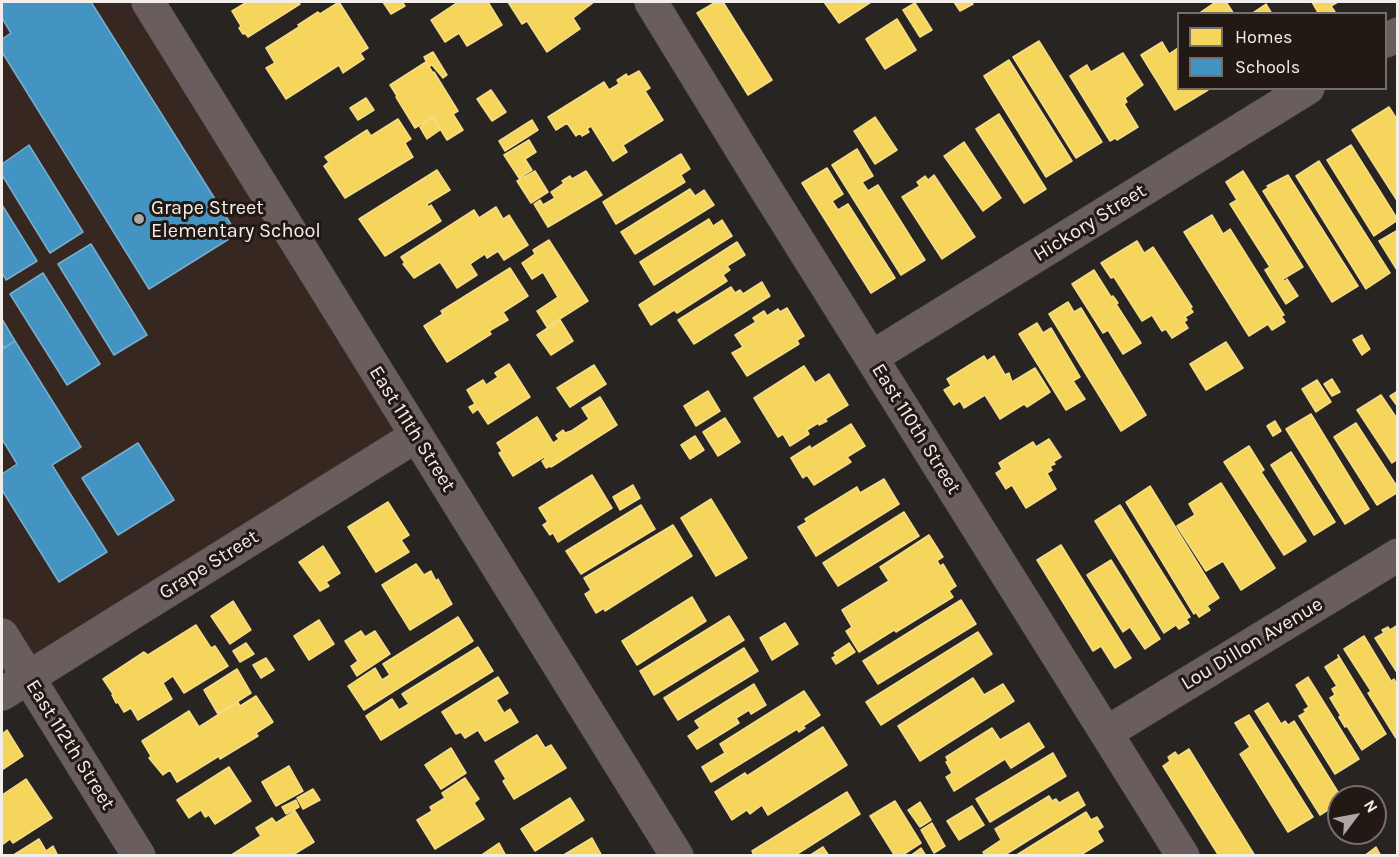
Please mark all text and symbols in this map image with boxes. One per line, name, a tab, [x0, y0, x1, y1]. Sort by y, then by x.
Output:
legend	[1177, 12, 1387, 90]
text: Homes	[1235, 26, 1292, 48]
text: Schools	[1235, 56, 1300, 78]
street label: Hickory Street	[1029, 179, 1151, 267]
place label: Grape Street Elementary School	[151, 196, 321, 243]
marker: Grape Street Elementary School	[132, 212, 146, 226]
street label: East 110th Street	[866, 359, 966, 499]
street label: East 111th Street	[364, 362, 460, 496]
street label: Grape Street	[155, 525, 263, 605]
street label: Lou Dillon Avenue	[1177, 592, 1327, 696]
street label: East 112th Street	[20, 675, 120, 815]
north arrow	[1327, 785, 1387, 845]
text: N	[1360, 796, 1382, 816]

